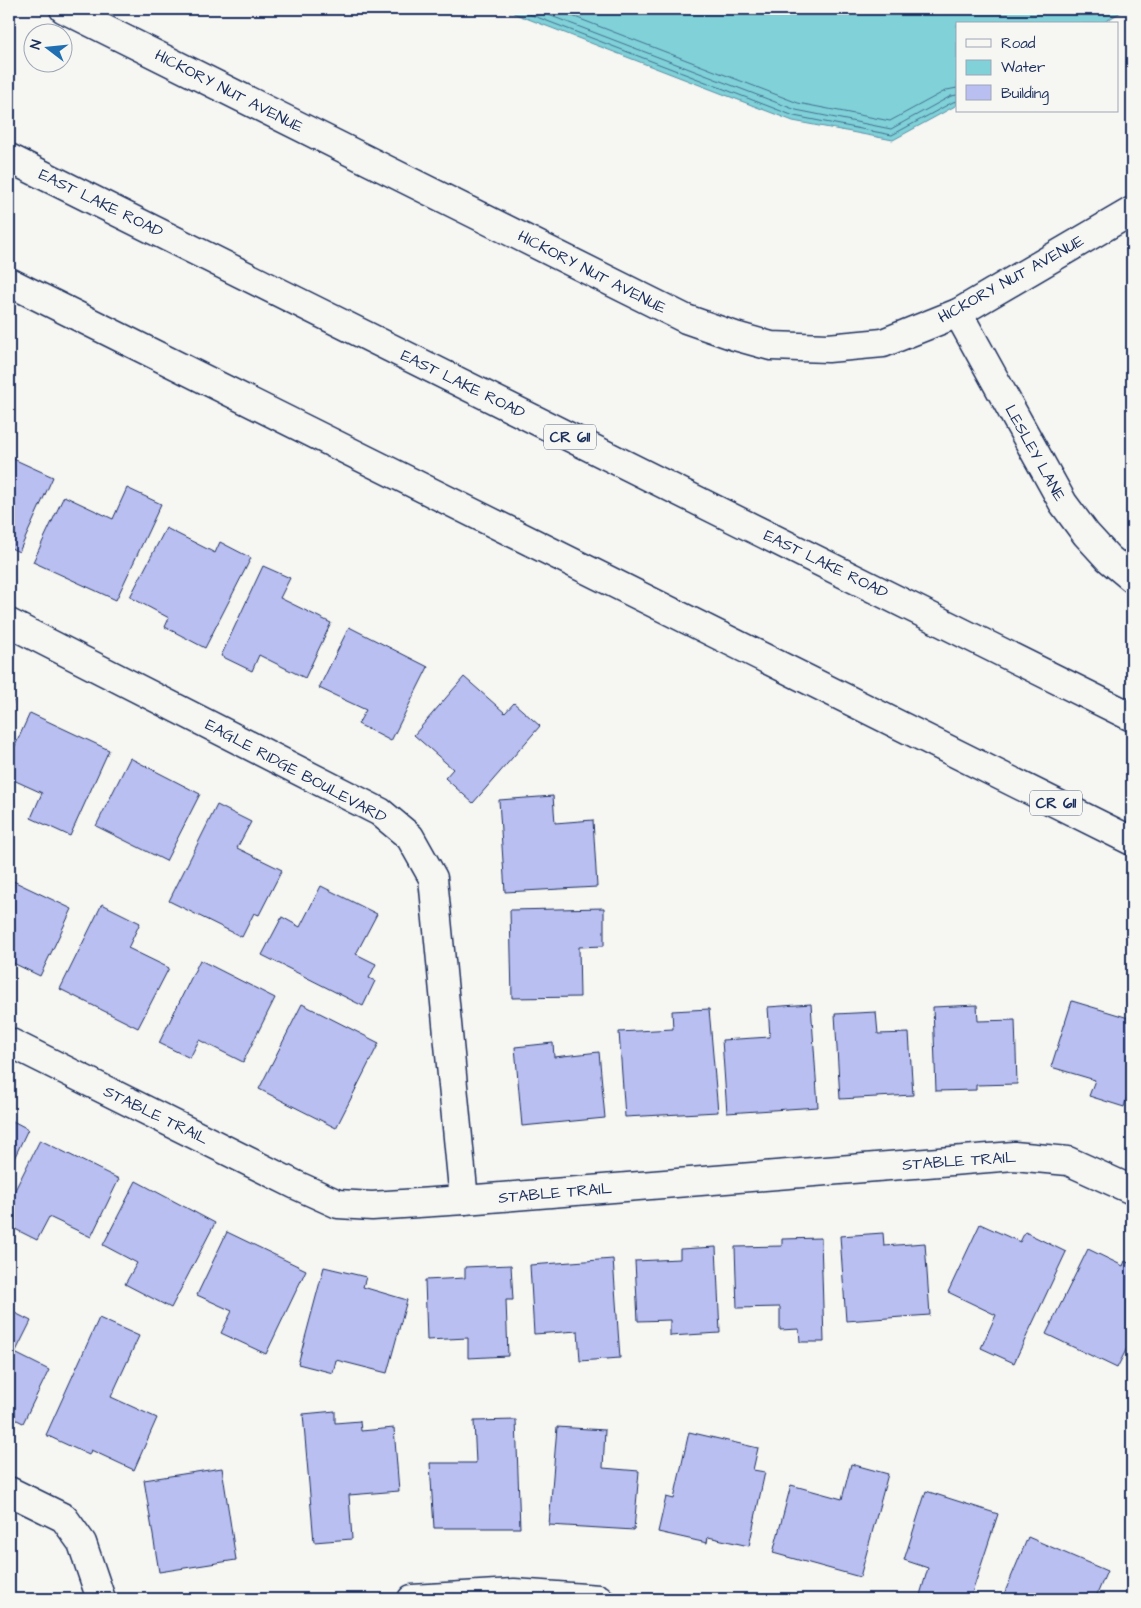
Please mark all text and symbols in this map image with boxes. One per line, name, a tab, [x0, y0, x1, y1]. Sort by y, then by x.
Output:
north arrow	[22, 22, 72, 72]
legend	[956, 22, 1118, 112]
text: Road	[1001, 33, 1036, 54]
text: N	[26, 38, 47, 52]
street label: HICKORY NUT AVENUE	[151, 44, 307, 138]
text: Water	[1001, 57, 1045, 78]
text: Building	[1001, 83, 1049, 105]
street label: EAST LAKE ROAD	[35, 163, 167, 243]
street label: HICKORY NUT AVENUE	[514, 225, 670, 319]
street label: HICKORY NUT AVENUE	[934, 229, 1088, 328]
street label: EAST LAKE ROAD	[397, 344, 529, 424]
street label: LESLEY LANE	[999, 401, 1071, 506]
road number: CR 611	[544, 424, 596, 450]
street label: EAST LAKE ROAD	[760, 524, 892, 604]
street label: EAGLE RIDGE BOULEVARD	[201, 714, 391, 828]
road number: CR 611	[1030, 790, 1082, 816]
street label: STABLE TRAIL	[100, 1080, 212, 1150]
street label: STABLE TRAIL	[901, 1146, 1017, 1176]
street label: STABLE TRAIL	[497, 1177, 613, 1209]

